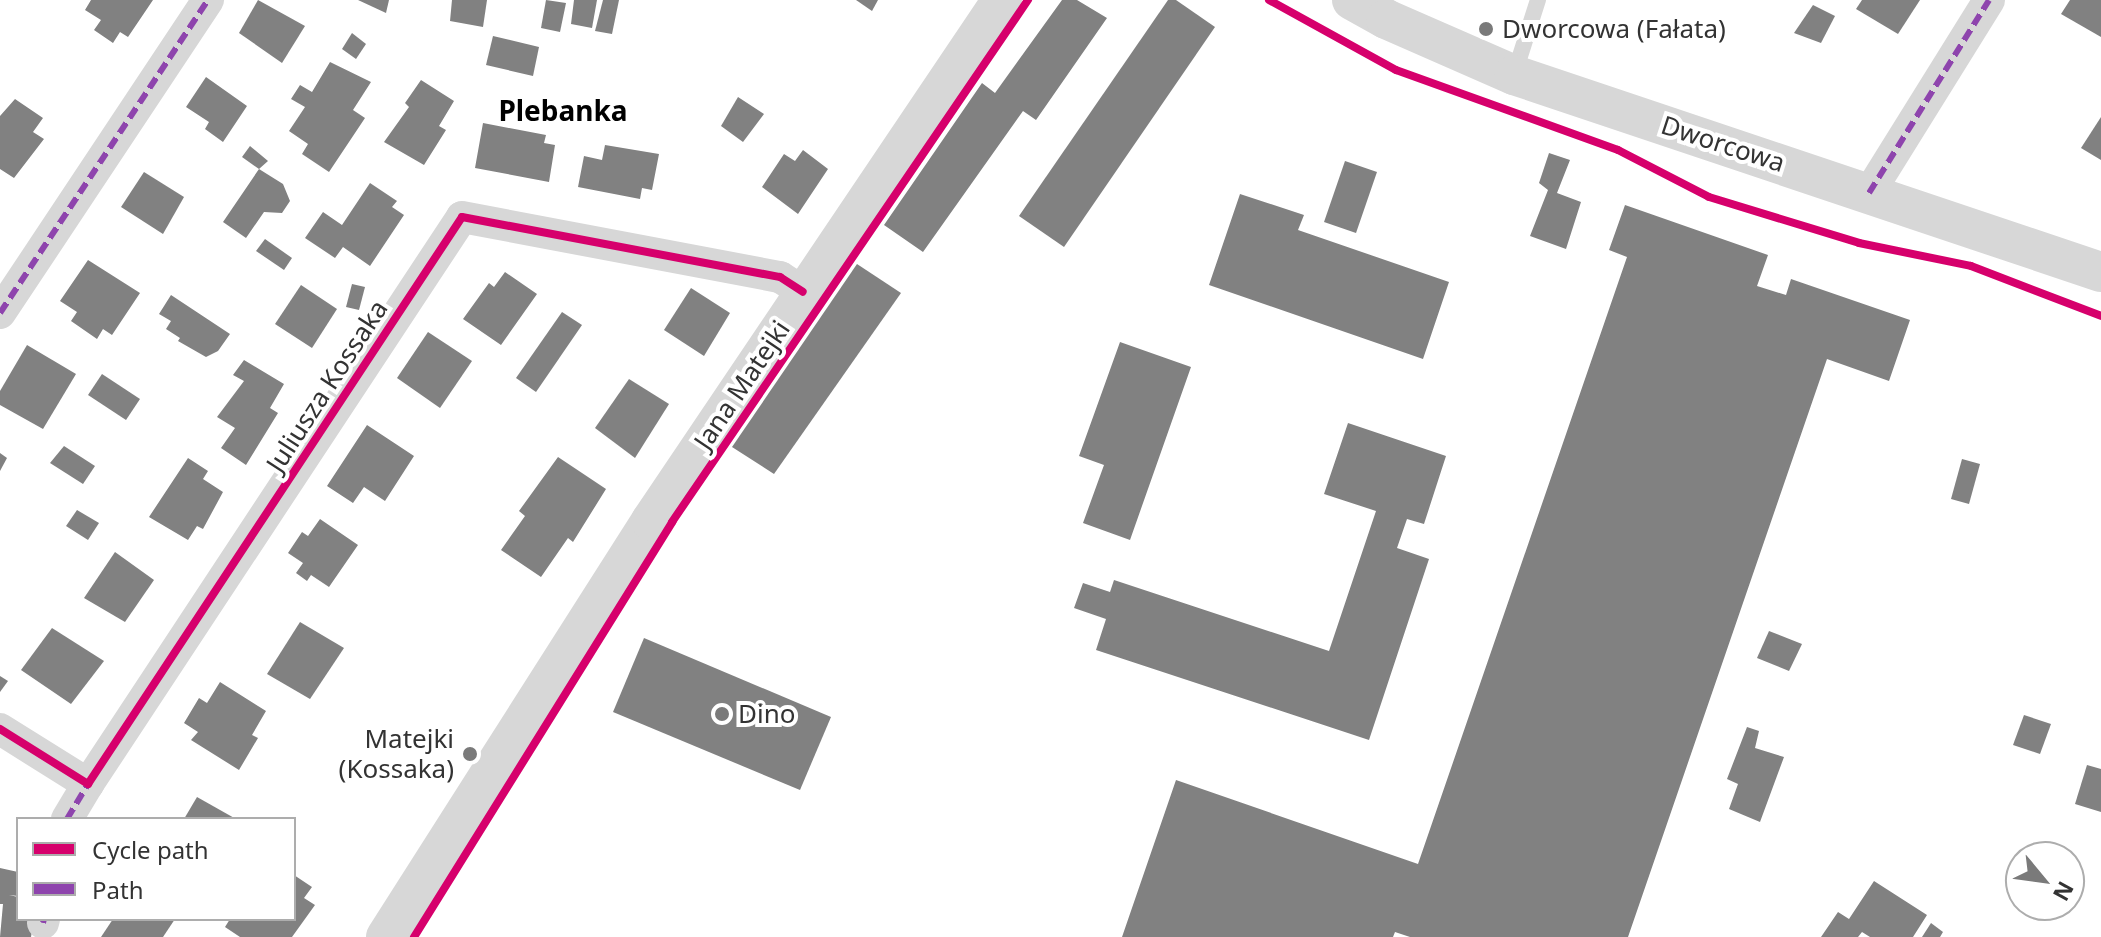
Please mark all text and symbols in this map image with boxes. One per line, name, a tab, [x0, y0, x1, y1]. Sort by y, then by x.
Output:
place label: Dworcowa (Fałata)	[1502, 13, 1726, 45]
marker: Dworcowa (Fałata)	[1477, 20, 1495, 38]
district label: Plebanka	[498, 93, 628, 127]
street label: Dworcowa	[1657, 109, 1789, 179]
street label: Juliusza Kossaka	[260, 294, 394, 478]
street label: Jana Matejki	[688, 315, 796, 455]
place label: Dino	[738, 698, 795, 730]
marker: Dino	[713, 705, 731, 723]
place label: Matejki (Kossaka)	[339, 723, 454, 784]
marker: Matejki (Kossaka)	[461, 745, 479, 763]
legend	[16, 817, 296, 921]
text: Cycle path	[92, 833, 209, 866]
north arrow	[2005, 841, 2085, 921]
text: Path	[92, 873, 143, 906]
text: N	[2047, 877, 2082, 907]

